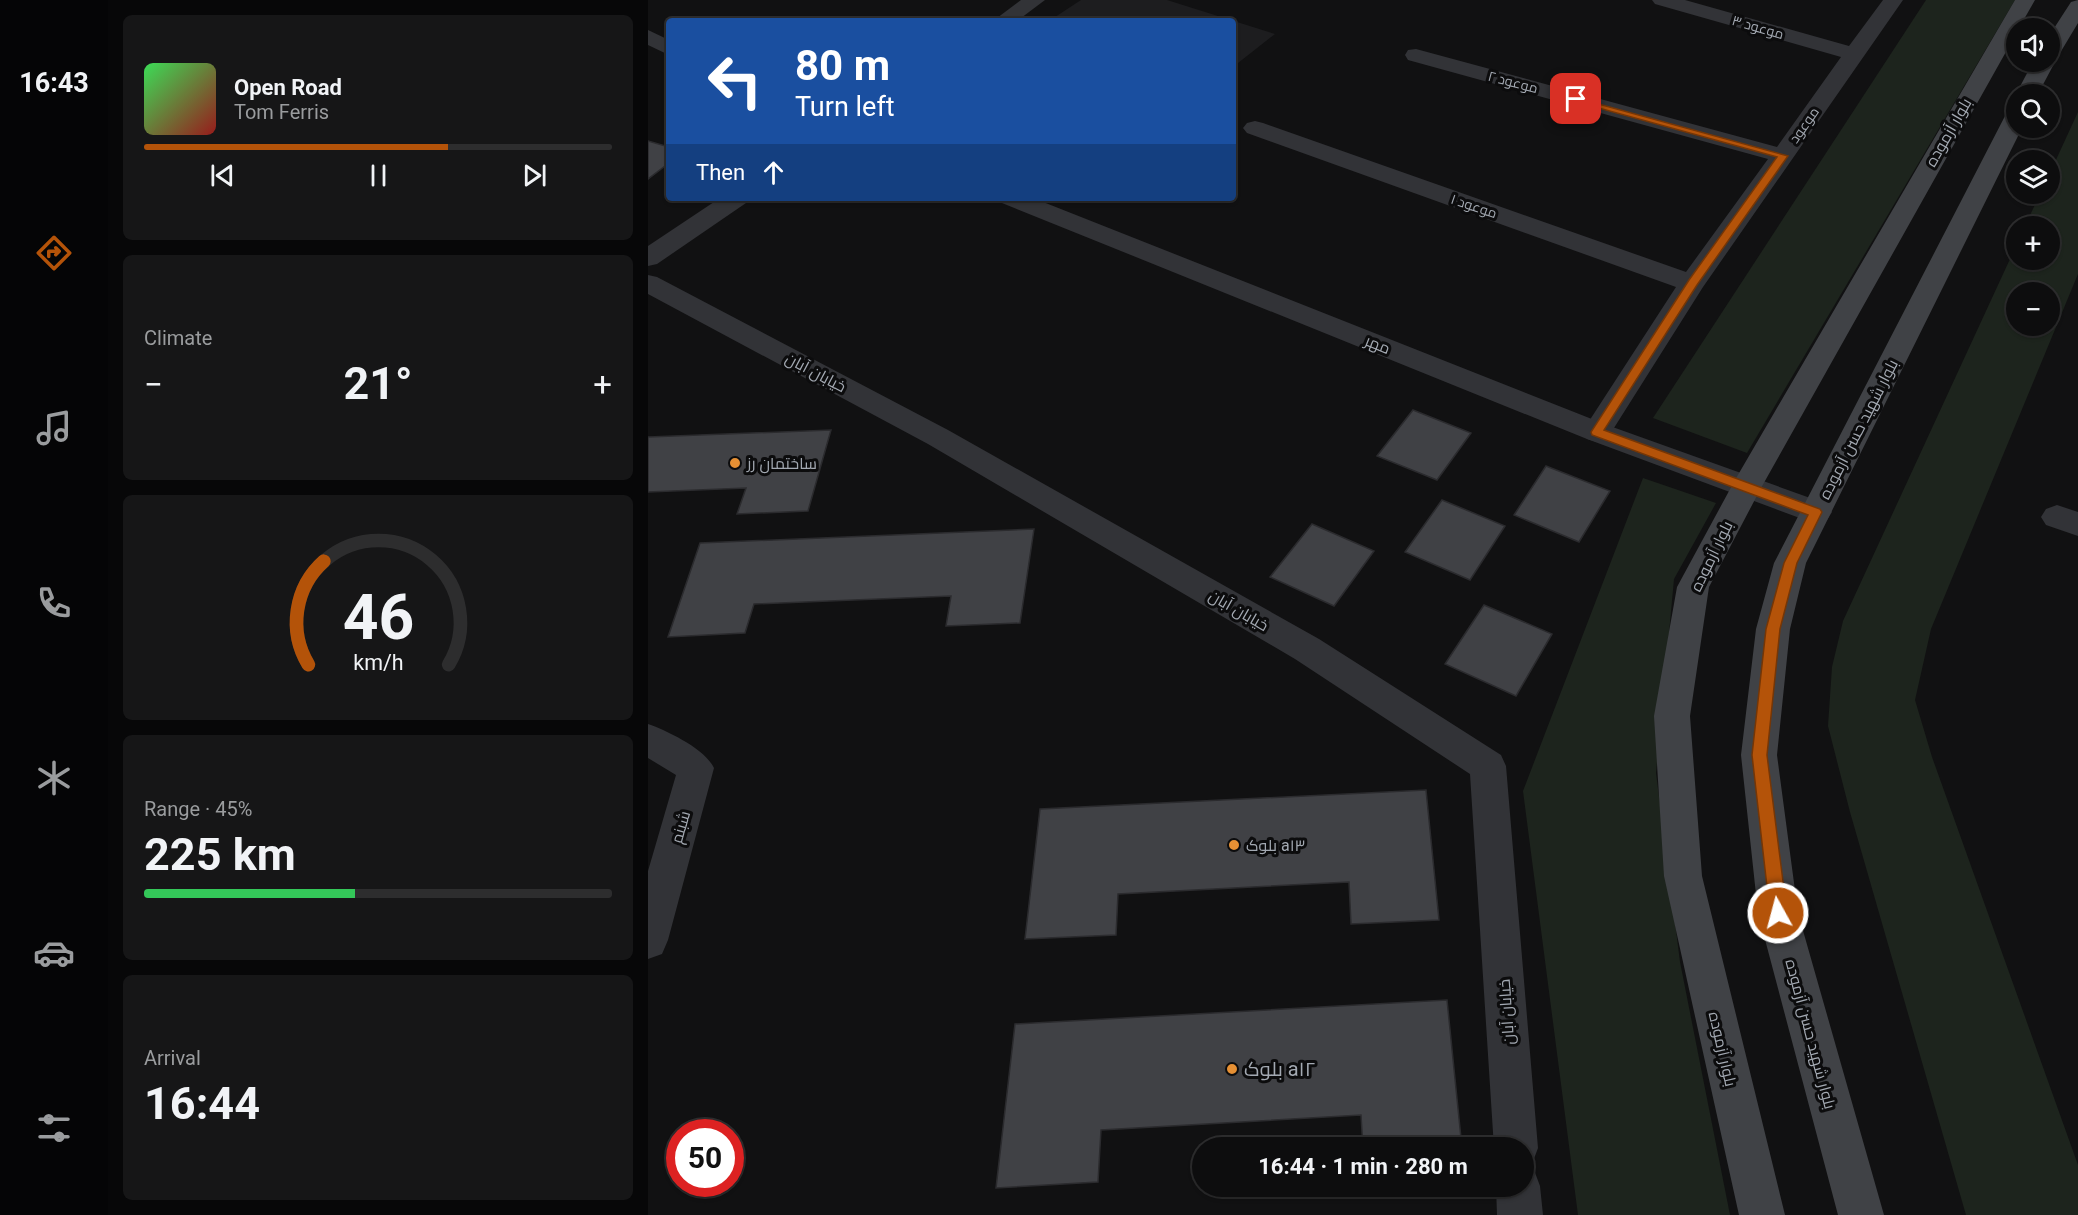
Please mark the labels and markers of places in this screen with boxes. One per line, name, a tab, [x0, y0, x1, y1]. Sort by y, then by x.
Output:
pin	[1550, 73, 1601, 124]
place label: ساختمان رز	[746, 454, 817, 474]
marker: ساختمان رز	[728, 456, 742, 470]
place label: بلوک a۱۳	[1246, 836, 1305, 855]
marker: بلوک a۱۳	[1227, 838, 1241, 852]
place label: بلوک a۱۲	[1244, 1057, 1315, 1081]
marker: بلوک a۱۲	[1225, 1062, 1239, 1076]

